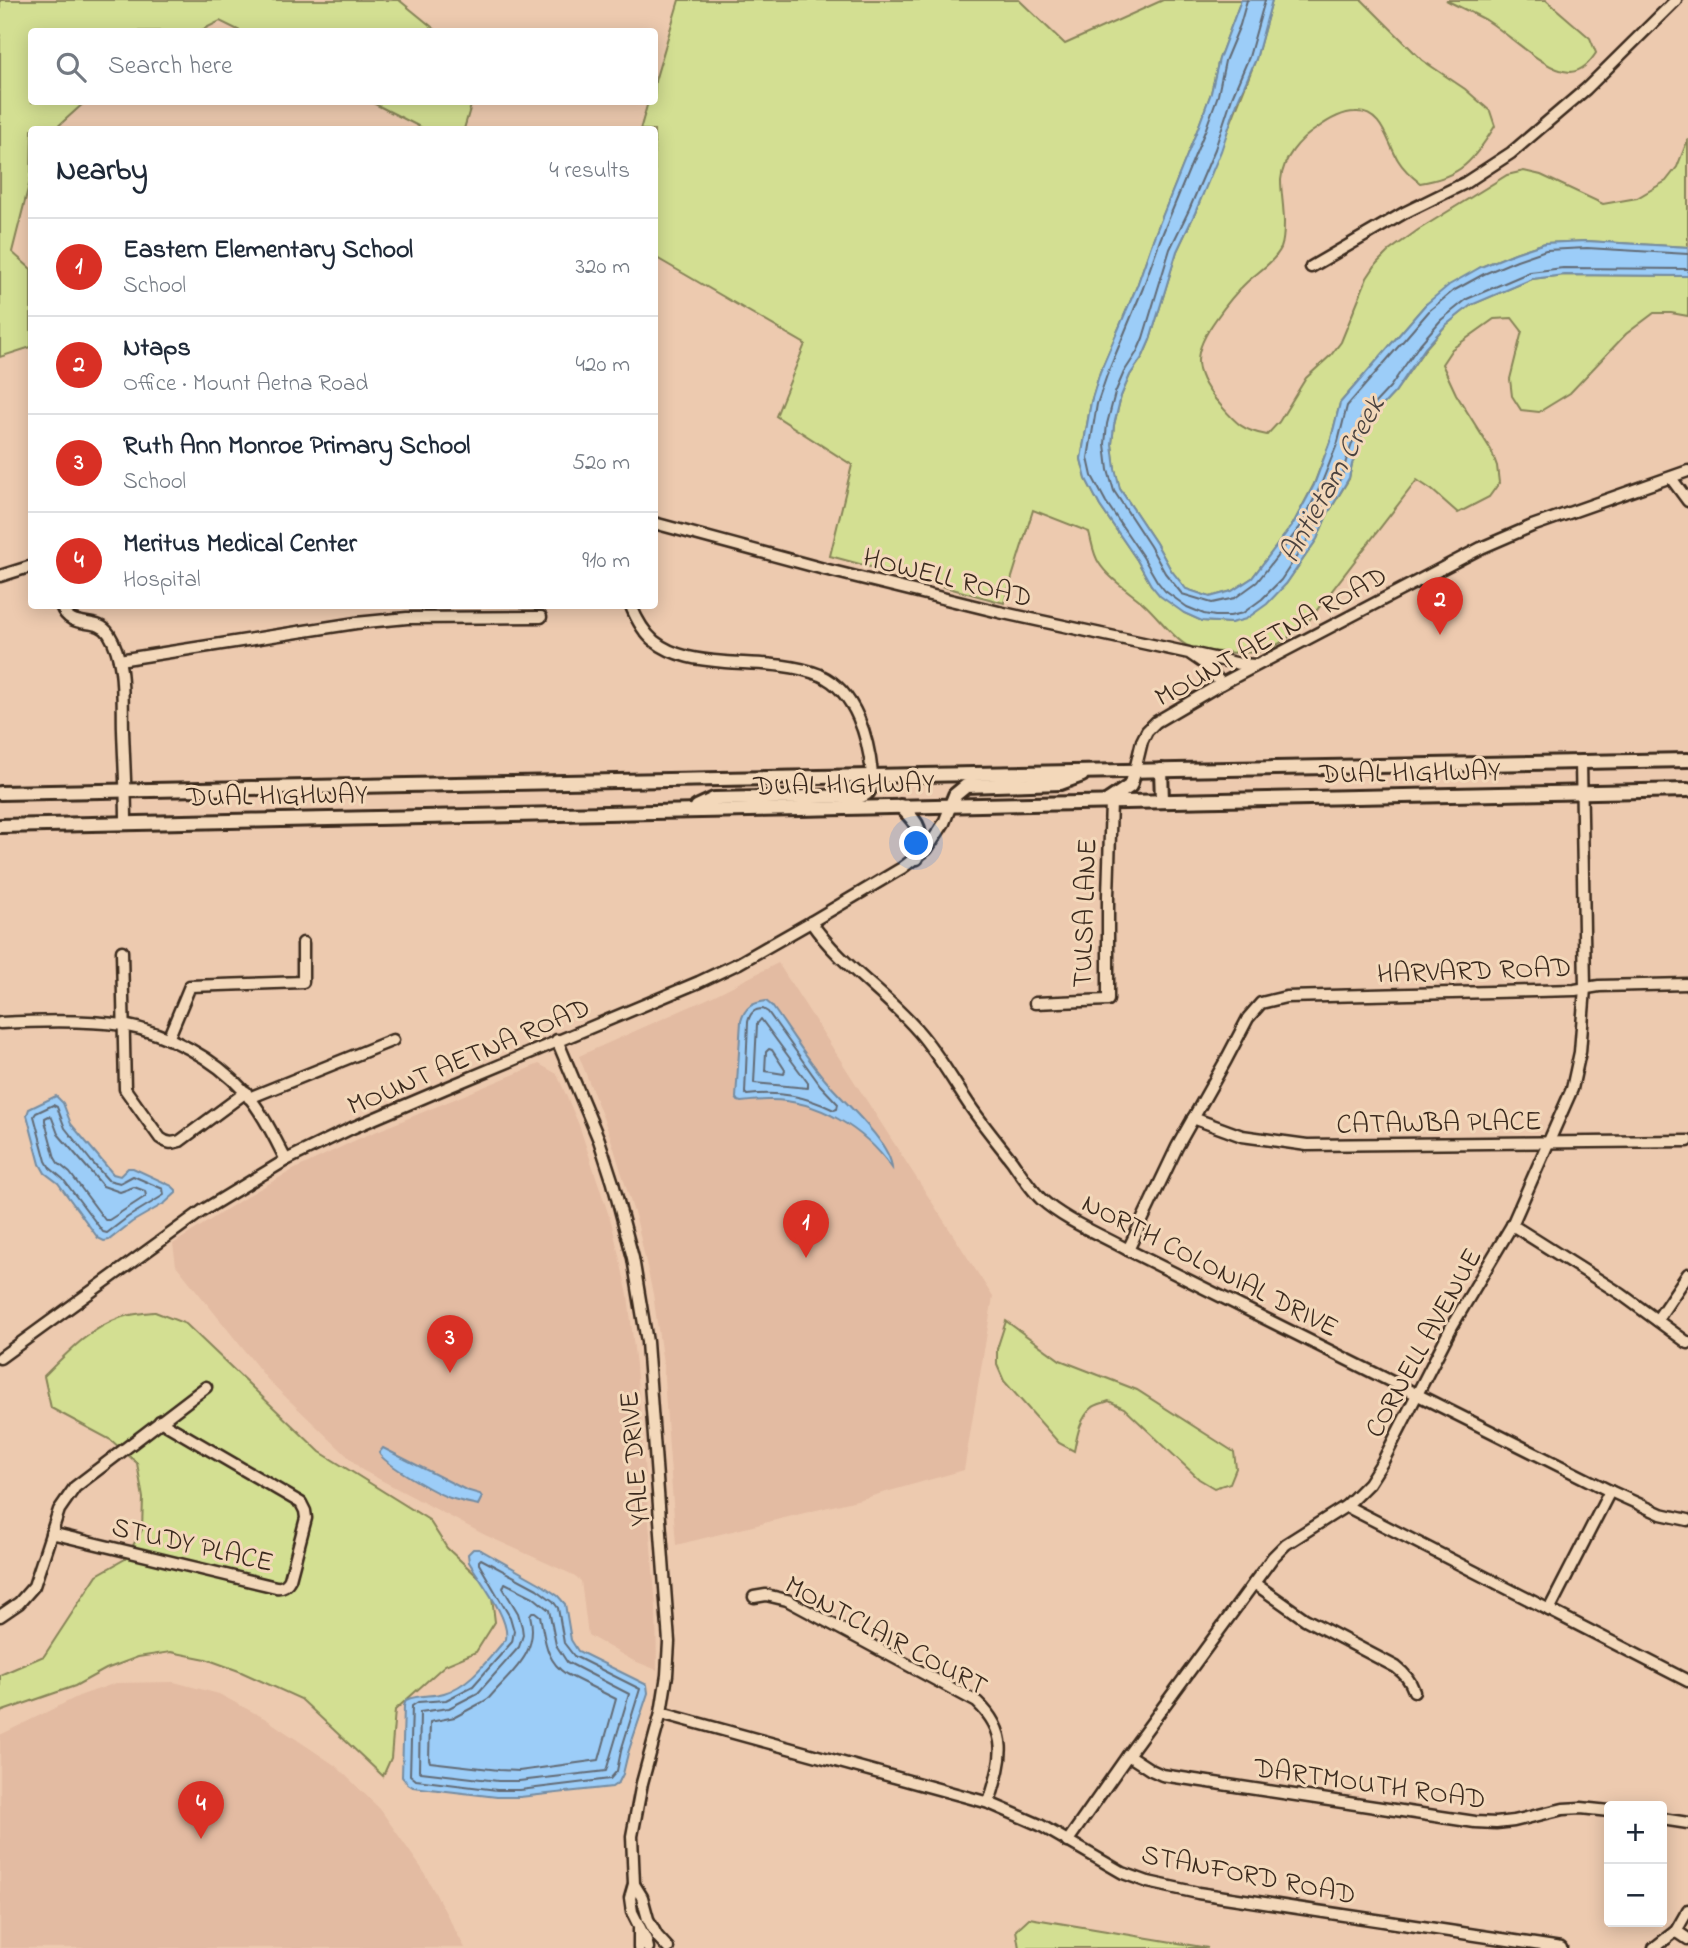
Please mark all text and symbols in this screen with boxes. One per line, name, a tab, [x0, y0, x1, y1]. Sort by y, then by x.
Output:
search box	[28, 28, 658, 105]
icon: search	[52, 48, 90, 86]
text: Search here	[108, 48, 233, 86]
text: Nearby	[56, 150, 148, 194]
text: 4 results	[549, 155, 630, 188]
text: Eastern Elementary School	[123, 232, 413, 270]
text: 1	[75, 251, 83, 284]
text: 320 m	[576, 251, 630, 284]
text: School	[123, 270, 186, 303]
text: Ntaps	[123, 330, 191, 368]
text: 2	[73, 349, 85, 382]
text: 420 m	[576, 349, 630, 382]
text: Office · Mount Aetna Road	[123, 368, 368, 401]
water label: Antietam Creek	[1270, 387, 1399, 572]
text: Ruth Ann Monroe Primary School	[123, 428, 470, 466]
text: 3	[74, 447, 84, 480]
text: 520 m	[572, 447, 630, 480]
text: School	[123, 466, 186, 499]
text: Meritus Medical Center	[123, 526, 357, 564]
street label: HOWELL ROAD	[858, 539, 1036, 620]
text: 4	[74, 545, 84, 578]
text: 910 m	[582, 545, 630, 578]
street label: MOUNT AETNA ROAD	[1148, 557, 1396, 719]
text: Hospital	[123, 564, 201, 597]
pin: 2	[1417, 577, 1463, 635]
street label: DUAL HIGHWAY	[1318, 752, 1501, 797]
street label: DUAL HIGHWAY	[752, 764, 935, 809]
street label: DUAL HIGHWAY	[185, 775, 368, 820]
your location	[899, 826, 933, 860]
street label: TULSA LANE	[1063, 838, 1110, 989]
street label: HARVARD ROAD	[1376, 949, 1572, 996]
street label: MOUNT AETNA ROAD	[342, 988, 597, 1128]
street label: CATAWBA PLACE	[1336, 1102, 1542, 1147]
street label: NORTH COLONIAL DRIVE	[1074, 1185, 1345, 1350]
pin: 1	[783, 1200, 829, 1258]
street label: CORNELL AVENUE	[1356, 1241, 1494, 1446]
pin: 3	[427, 1315, 473, 1373]
street label: YALE DRIVE	[610, 1389, 663, 1528]
street label: STUDY PLACE	[107, 1508, 277, 1585]
street label: MONTCLAIR COURT	[777, 1566, 994, 1708]
street label: DARTMOUTH ROAD	[1250, 1749, 1488, 1822]
pin: 4	[178, 1781, 224, 1839]
map controls	[1604, 1801, 1667, 1927]
button: +	[1604, 1801, 1667, 1864]
street label: STANFORD ROAD	[1138, 1836, 1359, 1917]
button: −	[1604, 1864, 1667, 1927]

